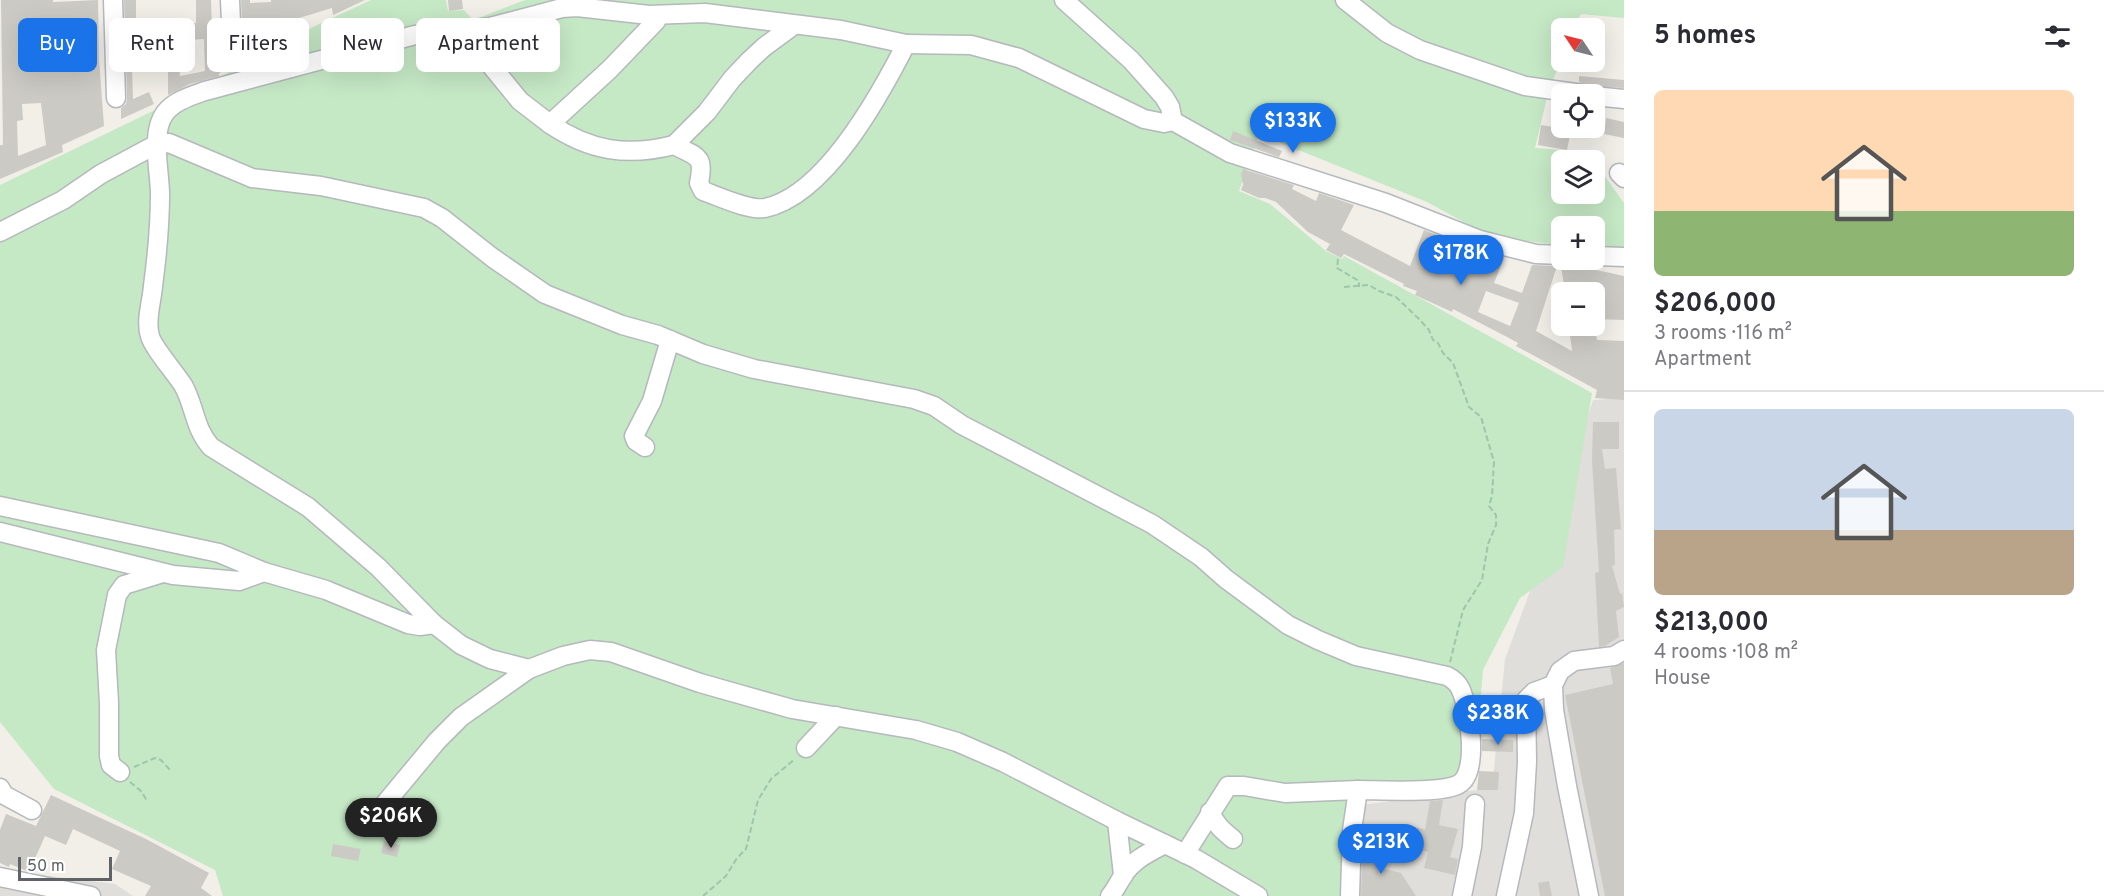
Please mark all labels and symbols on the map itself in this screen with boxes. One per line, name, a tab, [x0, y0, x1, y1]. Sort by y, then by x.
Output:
north arrow	[1551, 18, 1605, 72]
pin: $133K	[1251, 103, 1335, 154]
pin: $178K	[1419, 235, 1503, 286]
pin: $238K	[1456, 695, 1540, 746]
pin: $206K	[349, 798, 433, 849]
pin: $213K	[1339, 824, 1423, 875]
scale bar	[18, 854, 112, 882]

